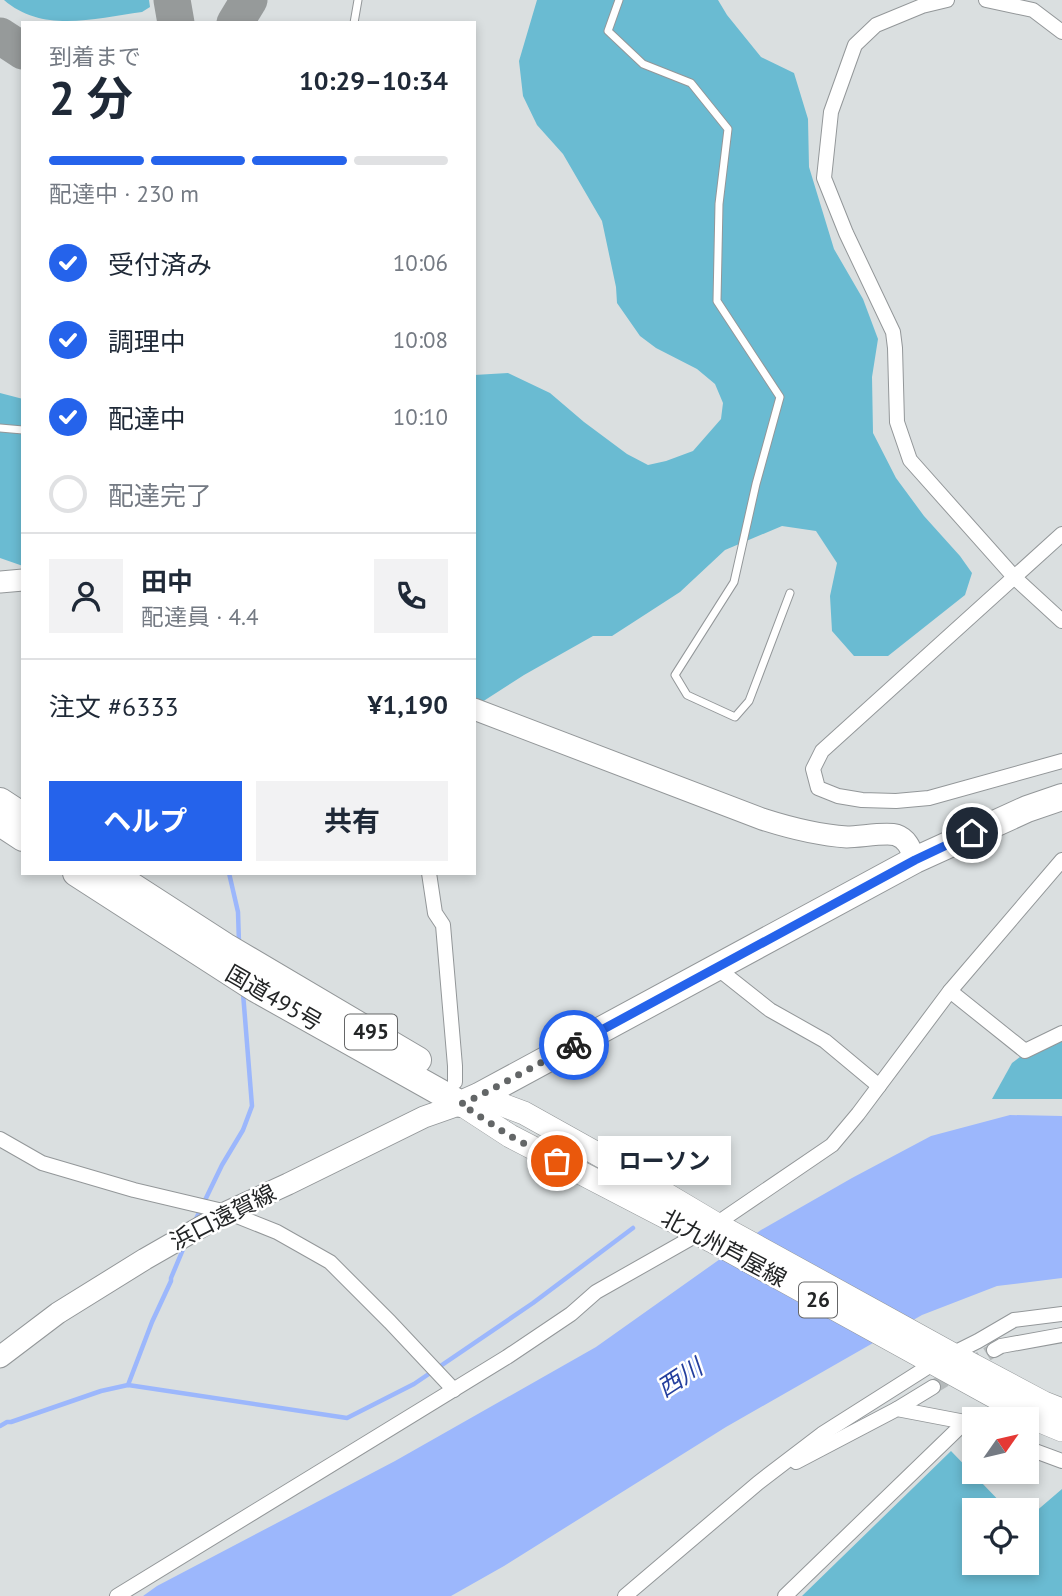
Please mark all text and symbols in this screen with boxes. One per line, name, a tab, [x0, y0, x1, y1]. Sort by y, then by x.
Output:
text: 到着まで	[49, 42, 141, 71]
text: 10:29–10:34	[299, 64, 448, 97]
text: 2 分	[49, 68, 133, 128]
text: 配達中 · 230 m	[49, 179, 199, 208]
icon: check	[49, 244, 87, 282]
text: 受付済み	[108, 248, 212, 281]
text: 10:06	[393, 248, 448, 277]
icon: check	[49, 321, 87, 359]
text: 調理中	[108, 325, 186, 358]
text: 10:08	[393, 325, 448, 354]
icon: check	[49, 398, 87, 436]
text: 配達中	[108, 402, 186, 435]
text: 10:10	[393, 402, 448, 431]
text: 配達完了	[108, 479, 212, 512]
button: person	[49, 559, 123, 633]
button: phone	[374, 559, 448, 633]
text: 田中	[141, 565, 193, 598]
text: 配達員 · 4.4	[141, 602, 258, 631]
text: ¥1,190	[368, 688, 448, 721]
text: 注文 #6333	[49, 690, 179, 723]
button: ヘルプ	[49, 781, 242, 861]
button: 共有	[256, 781, 448, 861]
pin	[942, 803, 1002, 863]
icon: home	[953, 814, 991, 852]
street label: 国道495号	[221, 958, 328, 1037]
courier	[539, 1010, 609, 1080]
road number: 495	[345, 1014, 397, 1050]
icon: bike	[555, 1026, 593, 1064]
pin	[527, 1131, 587, 1191]
callout: ローソン	[599, 1136, 732, 1186]
icon: bag	[538, 1142, 576, 1180]
text: ローソン	[619, 1146, 711, 1175]
street label: 浜口遠賀線	[165, 1178, 281, 1256]
street label: 北九州芦屋線	[657, 1202, 792, 1293]
road number: 26	[799, 1282, 837, 1318]
water label: 西川	[651, 1350, 711, 1404]
north arrow	[962, 1407, 1040, 1484]
map controls	[962, 1407, 1039, 1575]
button: locate	[962, 1498, 1039, 1575]

